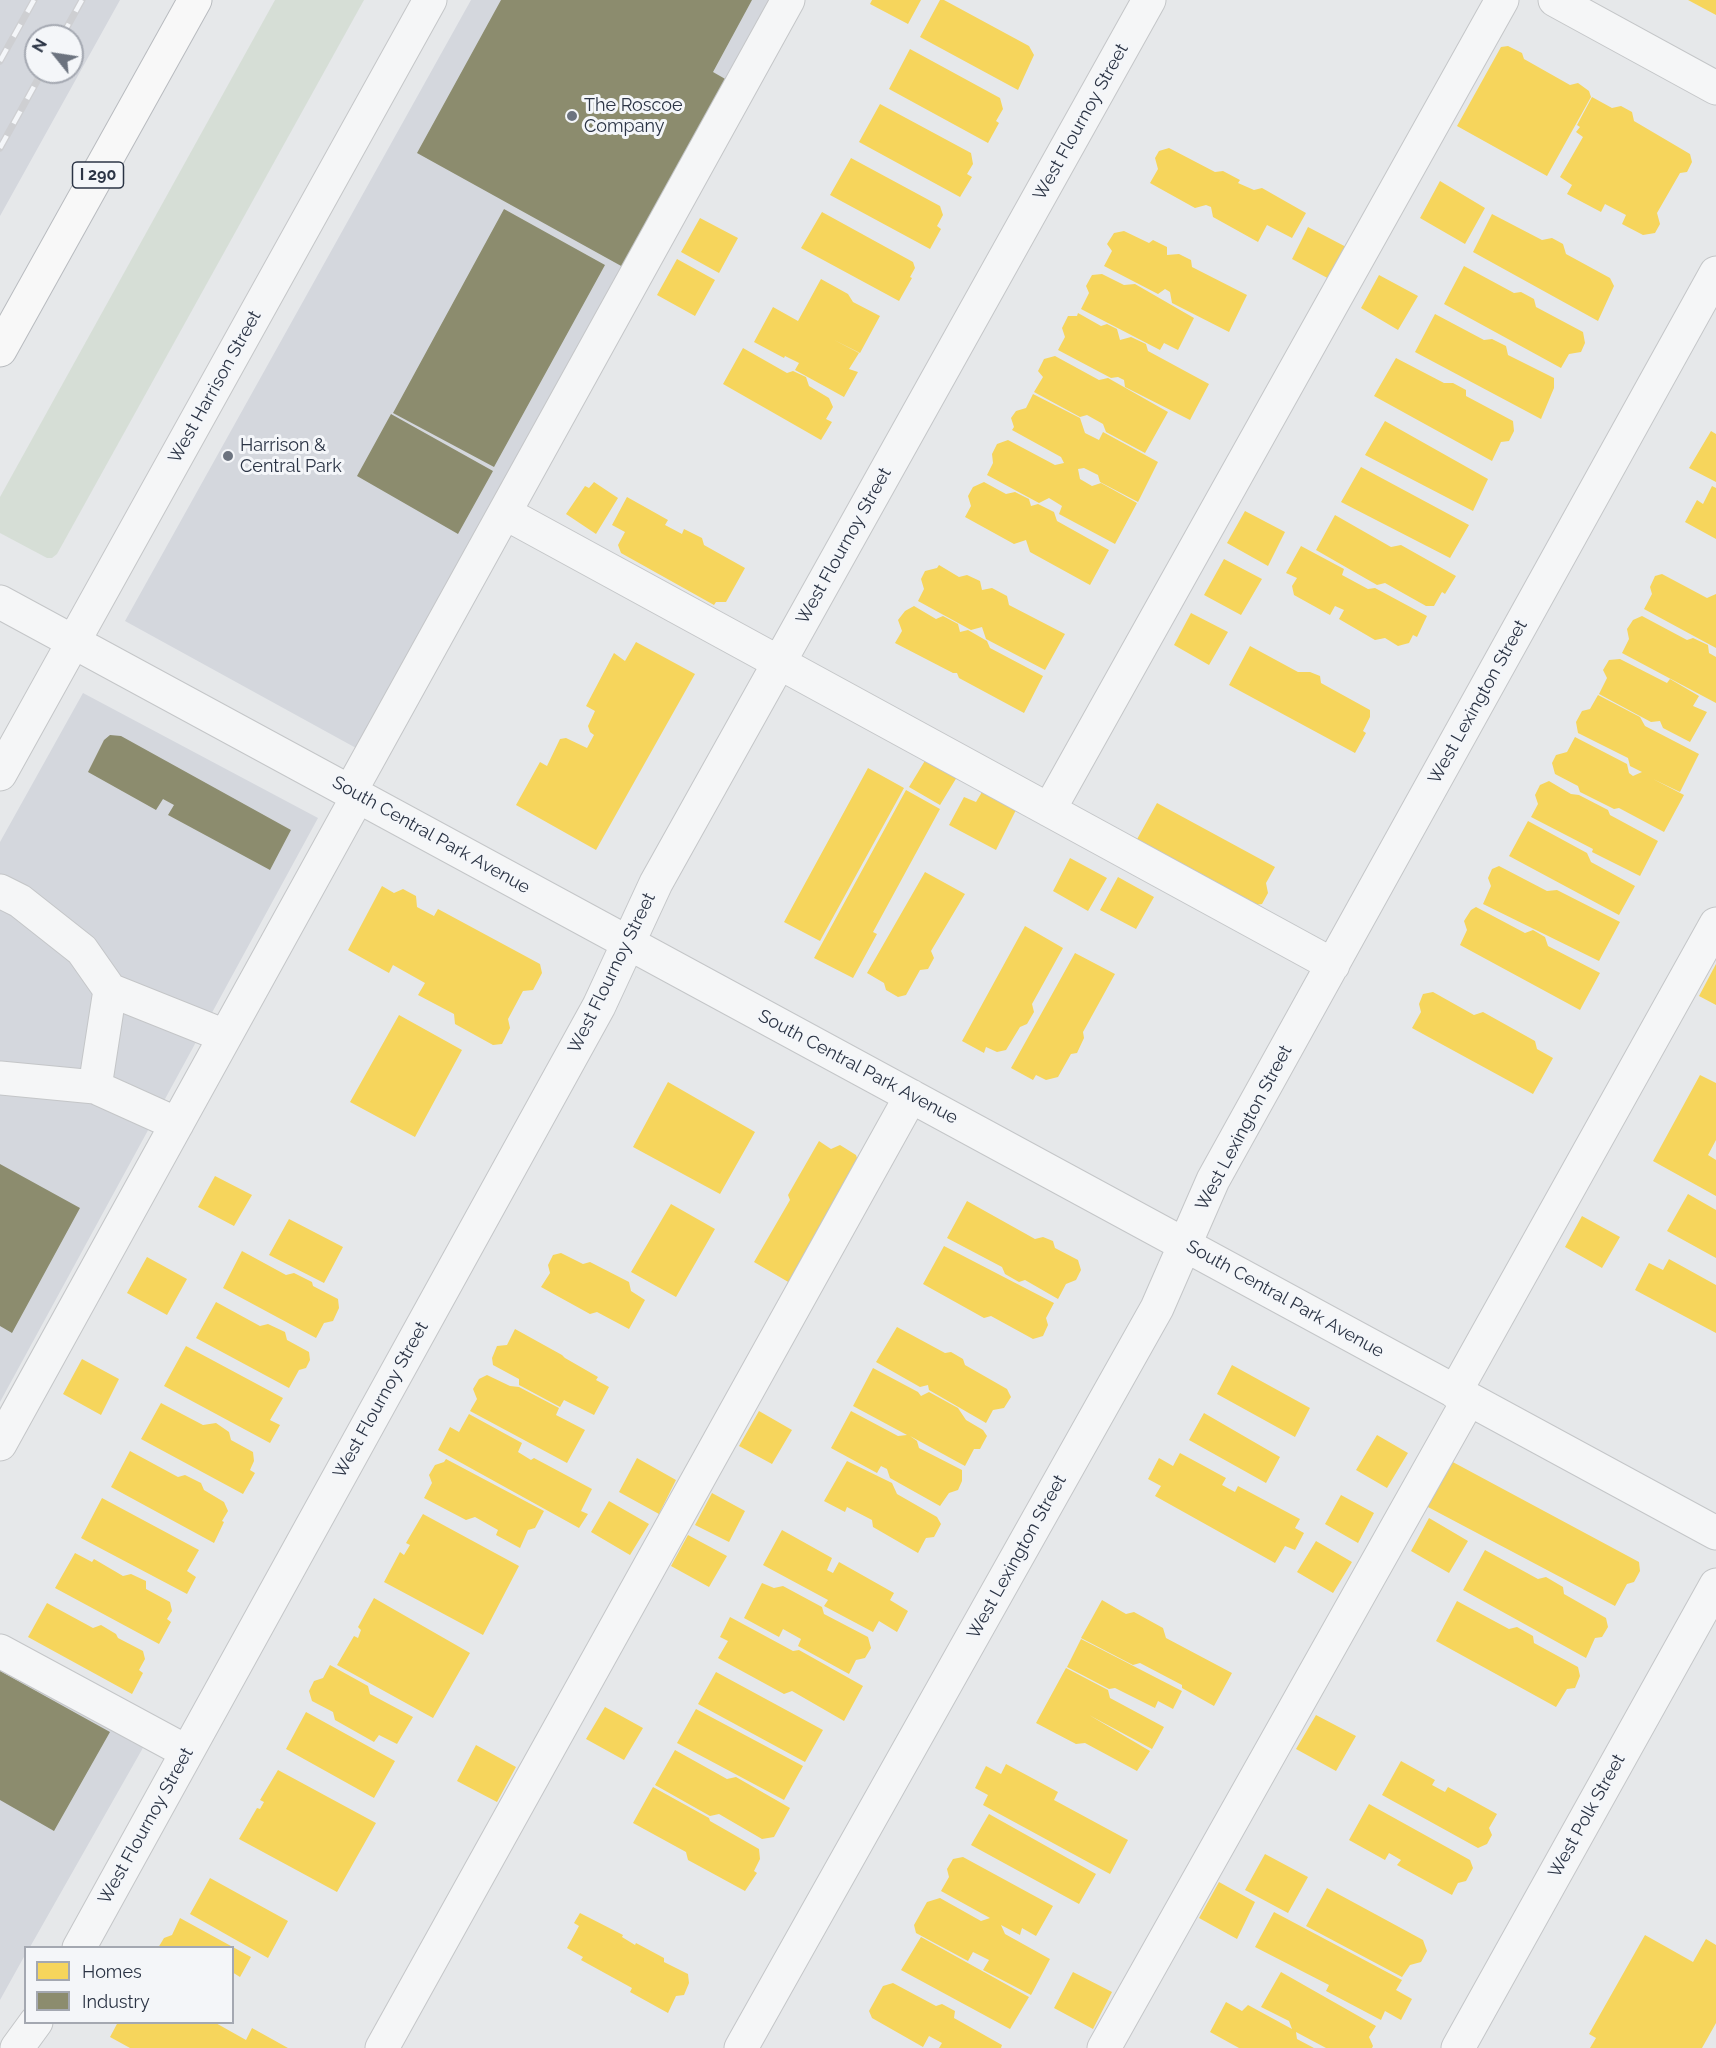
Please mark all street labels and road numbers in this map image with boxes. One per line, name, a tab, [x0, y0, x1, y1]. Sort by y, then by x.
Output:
street label: West Flournoy Street	[1029, 40, 1133, 204]
road number: I 290	[72, 162, 124, 188]
street label: West Harrison Street	[164, 307, 266, 467]
street label: West Flournoy Street	[792, 464, 896, 628]
street label: West Lexington Street	[1424, 616, 1532, 788]
street label: South Central Park Avenue	[328, 772, 534, 898]
street label: West Flournoy Street	[564, 889, 660, 1057]
street label: South Central Park Avenue	[755, 1005, 961, 1129]
street label: West Lexington Street	[1191, 1042, 1297, 1214]
street label: South Central Park Avenue	[1182, 1236, 1388, 1362]
street label: West Flournoy Street	[329, 1318, 433, 1482]
street label: West Lexington Street	[963, 1471, 1071, 1643]
street label: West Flournoy Street	[94, 1744, 198, 1908]
street label: West Polk Street	[1544, 1750, 1630, 1882]

